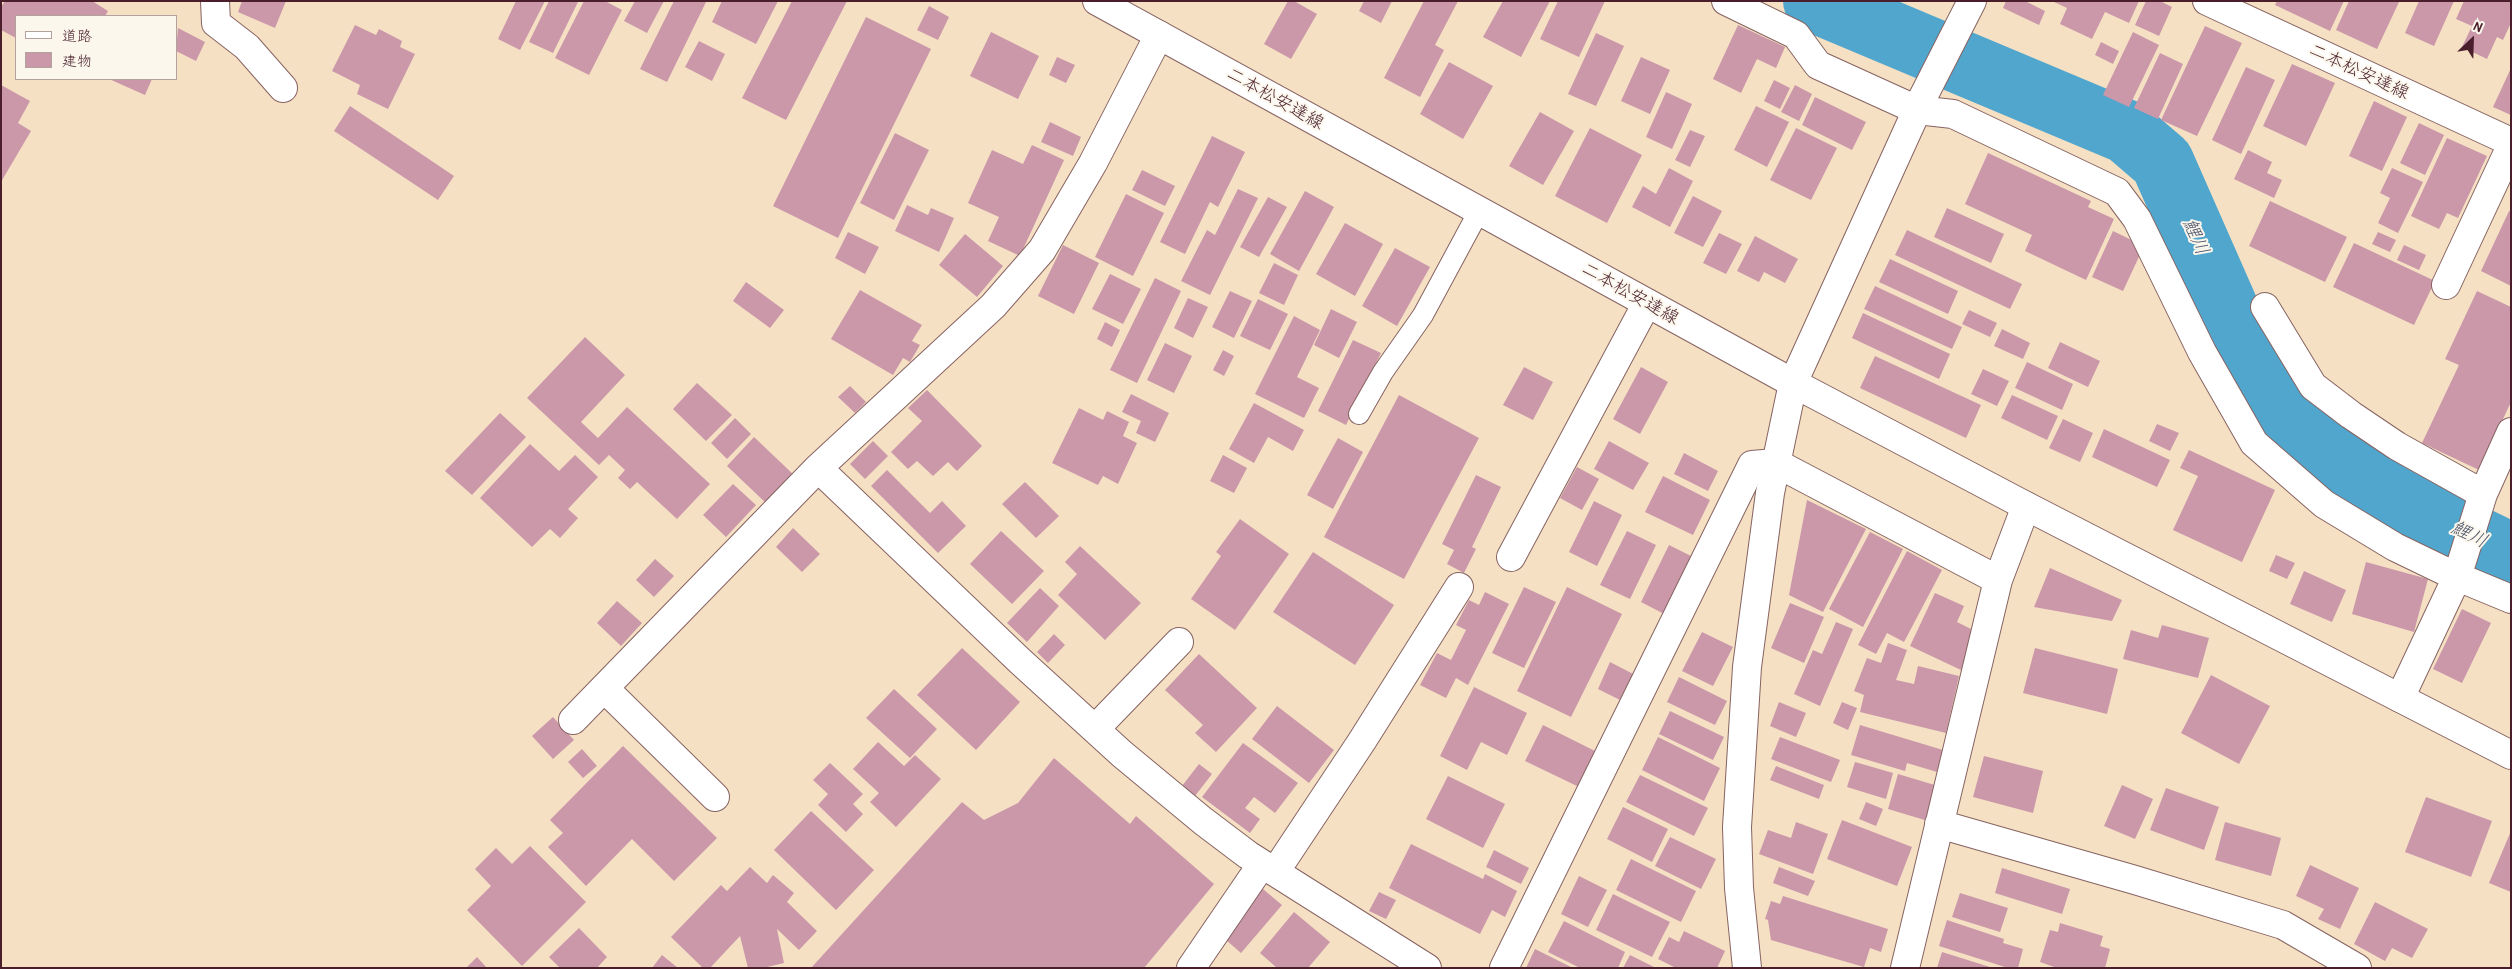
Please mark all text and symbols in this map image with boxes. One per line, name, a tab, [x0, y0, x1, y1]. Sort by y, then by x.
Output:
legend	[15, 15, 178, 80]
north arrow	[2447, 15, 2497, 65]
text: N	[2471, 16, 2486, 36]
text: 道路	[62, 25, 92, 46]
street label: 二本松安達線	[2305, 39, 2413, 105]
text: 建物	[62, 50, 92, 71]
street label: 二本松安達線	[1223, 63, 1327, 135]
water label: 鯉川	[2177, 215, 2213, 259]
street label: 二本松安達線	[1578, 258, 1682, 330]
water label: 鯉川	[2447, 516, 2491, 554]

